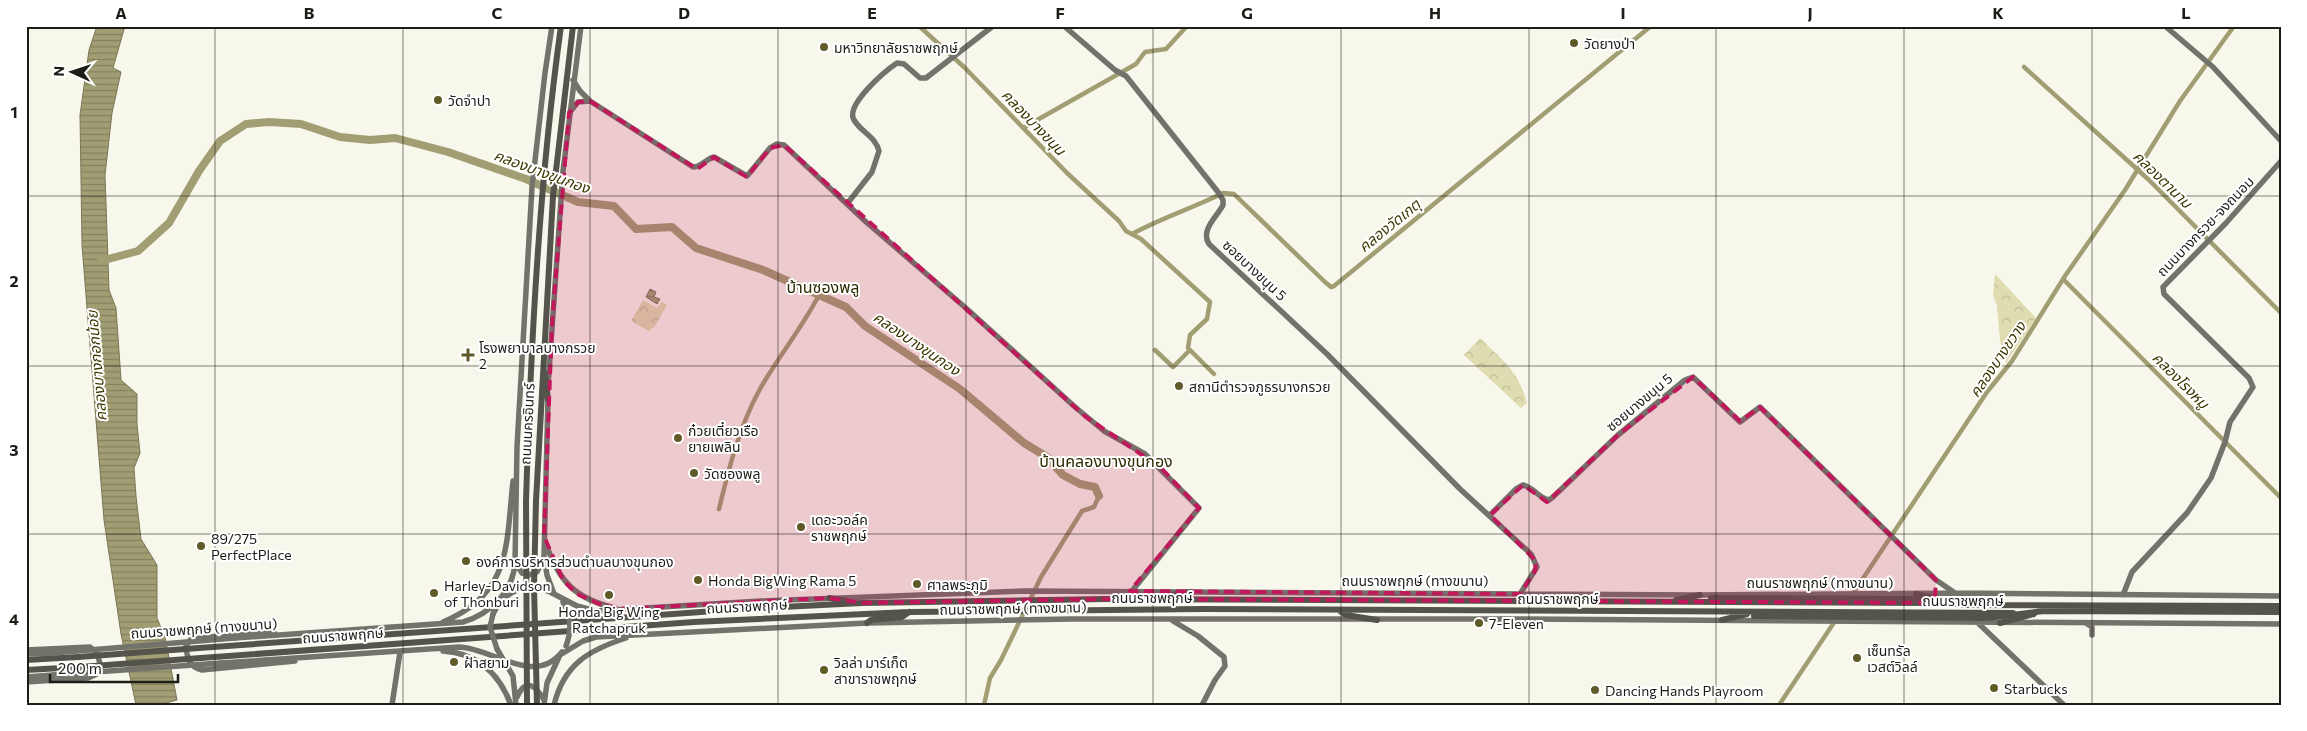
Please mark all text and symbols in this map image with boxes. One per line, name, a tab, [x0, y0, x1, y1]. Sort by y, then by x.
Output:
text: A	[115, 3, 127, 22]
text: B	[304, 3, 315, 22]
text: C	[492, 3, 503, 22]
text: D	[678, 3, 690, 22]
text: E	[867, 3, 877, 22]
text: F	[1055, 3, 1065, 22]
text: G	[1241, 3, 1253, 22]
text: H	[1429, 3, 1441, 22]
text: I	[1620, 3, 1626, 22]
text: J	[1807, 3, 1813, 22]
text: K	[1992, 3, 2004, 22]
text: L	[2181, 3, 2191, 22]
place label: วัดยางป่า	[1584, 35, 1635, 52]
marker: วัดยางป่า	[1568, 37, 1580, 49]
place label: มหาวิทยาลัยราชพฤกษ์	[834, 39, 958, 56]
marker: มหาวิทยาลัยราชพฤกษ์	[818, 41, 830, 53]
north arrow	[48, 48, 98, 98]
text: N	[50, 66, 67, 77]
water label: คลองบางขนุน	[998, 85, 1070, 160]
place label: วัดจําปา	[448, 92, 491, 109]
marker: วัดจําปา	[432, 94, 444, 106]
text: 1	[10, 102, 18, 121]
water label: คลองบางขุนกอง	[491, 145, 593, 198]
water label: คลองตานาม	[2130, 147, 2197, 213]
street label: ถนนบางกรวย-จงถนอม	[2153, 173, 2257, 279]
water label: คลองวัดเกตุ	[1355, 194, 1425, 256]
street label: ซอยบางขนุน 5	[1219, 236, 1291, 305]
text: 2	[9, 271, 19, 290]
district label: บ้านซองพลู	[787, 277, 859, 297]
water label: คลองบางขุนกอง	[870, 307, 965, 380]
water label: คลองบางกอกน้อย	[82, 309, 110, 422]
water label: คลองบางขวาง	[1965, 317, 2029, 400]
place label: โรงพยาบาลบางกรวย 2	[479, 339, 595, 372]
marker: โรงพยาบาลบางกรวย 2	[461, 348, 475, 362]
water label: คลองโรงหมู	[2148, 348, 2214, 414]
street label: ซอยบางขนุน 5	[1602, 369, 1676, 435]
place label: สถานีตำรวจภูธรบางกรวย	[1189, 378, 1330, 396]
marker: สถานีตำรวจภูธรบางกรวย	[1173, 380, 1185, 392]
street label: ถนนนครอินทร์	[516, 382, 538, 465]
place label: ก๋วยเตี๋ยวเรือ ยายเพลิน	[688, 421, 759, 455]
marker: ก๋วยเตี๋ยวเรือ ยายเพลิน	[672, 432, 684, 444]
text: 3	[9, 440, 19, 459]
district label: บ้านคลองบางขุนกอง	[1039, 451, 1173, 471]
place label: วัดซองพลู	[704, 465, 761, 483]
marker: วัดซองพลู	[688, 467, 700, 479]
place label: เดอะวอล์ค ราชพฤกษ์	[811, 511, 868, 544]
marker: เดอะวอล์ค ราชพฤกษ์	[795, 521, 807, 533]
place label: 89/275 PerfectPlace	[211, 530, 292, 563]
marker: 89/275 PerfectPlace	[195, 540, 207, 552]
place label: องค์การบริหารส่วนตำบลบางขุนกอง	[476, 553, 673, 571]
marker: องค์การบริหารส่วนตำบลบางขุนกอง	[460, 555, 472, 567]
place label: Honda BigWing Rama 5	[708, 572, 856, 589]
street label: ถนนราชพฤกษ์ (ทางขนาน)	[1341, 572, 1489, 589]
marker: Honda BigWing Rama 5	[692, 574, 704, 586]
street label: ถนนราชพฤกษ์ (ทางขนาน)	[1746, 574, 1894, 591]
place label: ศาลพระภูมิ	[927, 576, 988, 594]
place label: Harley-Davidson of Thonburi	[444, 577, 550, 610]
marker: ศาลพระภูมิ	[911, 578, 923, 590]
marker: Harley-Davidson of Thonburi	[428, 587, 440, 599]
marker: Honda Big Wing Ratchapruk	[603, 589, 615, 601]
street label: ถนนราชพฤกษ์	[1111, 589, 1193, 606]
street label: ถนนราชพฤกษ์	[1517, 590, 1599, 607]
street label: ถนนราชพฤกษ์	[1922, 592, 2004, 609]
street label: ถนนราชพฤกษ์	[706, 595, 788, 617]
street label: ถนนราชพฤกษ์ (ทางขนาน)	[939, 598, 1087, 618]
place label: Honda Big Wing Ratchapruk	[558, 603, 660, 636]
text: 4	[9, 609, 19, 628]
street label: ถนนราชพฤกษ์ (ทางขนาน)	[130, 614, 278, 642]
place label: 7-Eleven	[1489, 615, 1544, 632]
marker: 7-Eleven	[1473, 617, 1485, 629]
street label: ถนนราชพฤกษ์	[302, 624, 384, 646]
place label: เซ็นทรัล เวสต์วิลล์	[1867, 642, 1918, 675]
scale bar	[50, 651, 178, 683]
marker: เซ็นทรัล เวสต์วิลล์	[1851, 652, 1863, 664]
place label: ฝ้าสยาม	[464, 654, 509, 671]
place label: วิลล่า มาร์เก็ต สาขาราชพฤกษ์	[833, 654, 917, 687]
marker: ฝ้าสยาม	[448, 656, 460, 668]
text: 200 m	[58, 659, 102, 677]
marker: วิลล่า มาร์เก็ต สาขาราชพฤกษ์	[818, 664, 830, 676]
place label: Starbucks	[2004, 680, 2068, 697]
place label: Dancing Hands Playroom	[1605, 682, 1764, 699]
marker: Starbucks	[1988, 682, 2000, 694]
marker: Dancing Hands Playroom	[1589, 684, 1601, 696]

